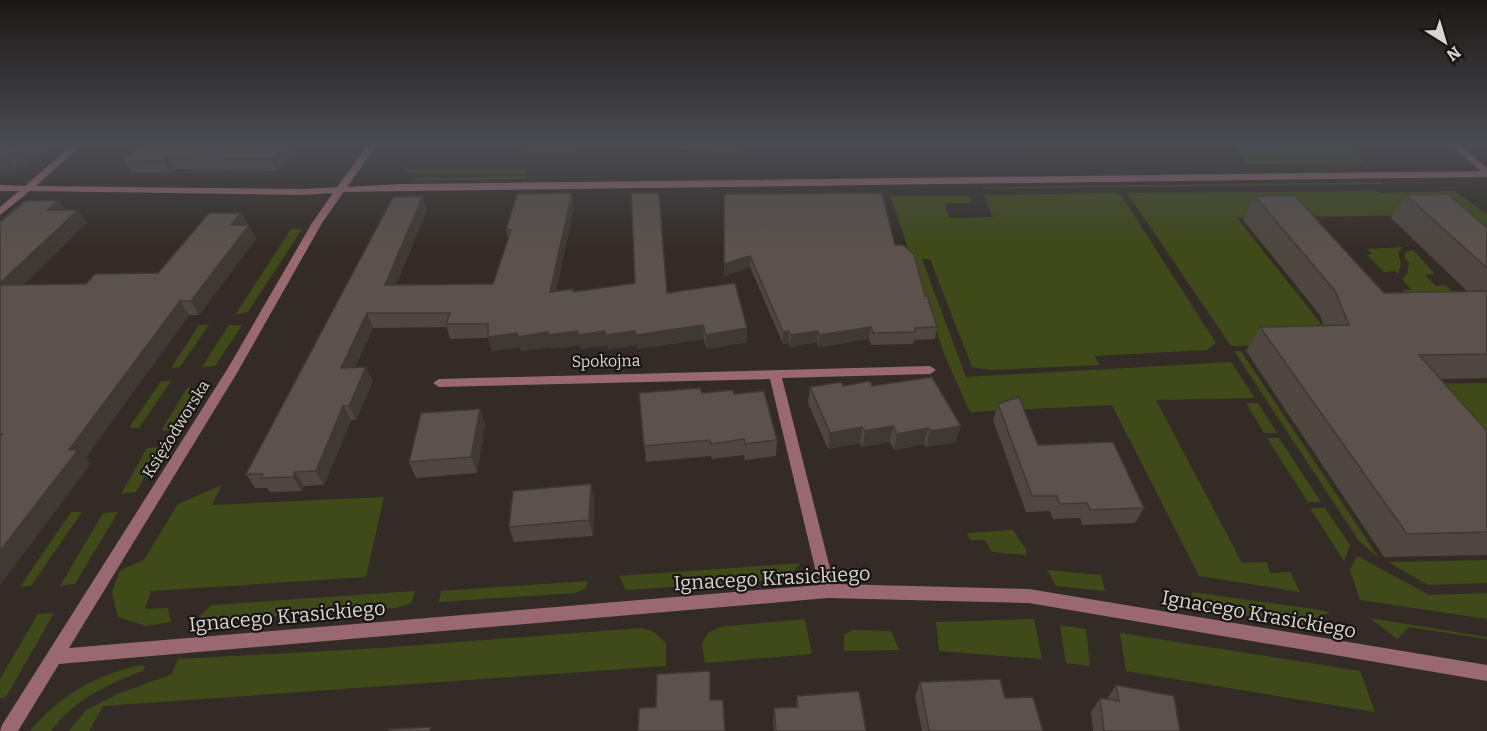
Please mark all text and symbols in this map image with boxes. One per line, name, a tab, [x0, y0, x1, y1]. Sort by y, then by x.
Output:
north arrow	[1415, 12, 1475, 72]
text: N	[1443, 42, 1464, 65]
street label: Spokojna	[571, 351, 641, 371]
street label: Księżodworska	[138, 376, 214, 481]
street label: Ignacego Krasickiego	[673, 561, 871, 595]
street label: Ignacego Krasickiego	[1160, 585, 1358, 643]
street label: Ignacego Krasickiego	[188, 595, 386, 637]

